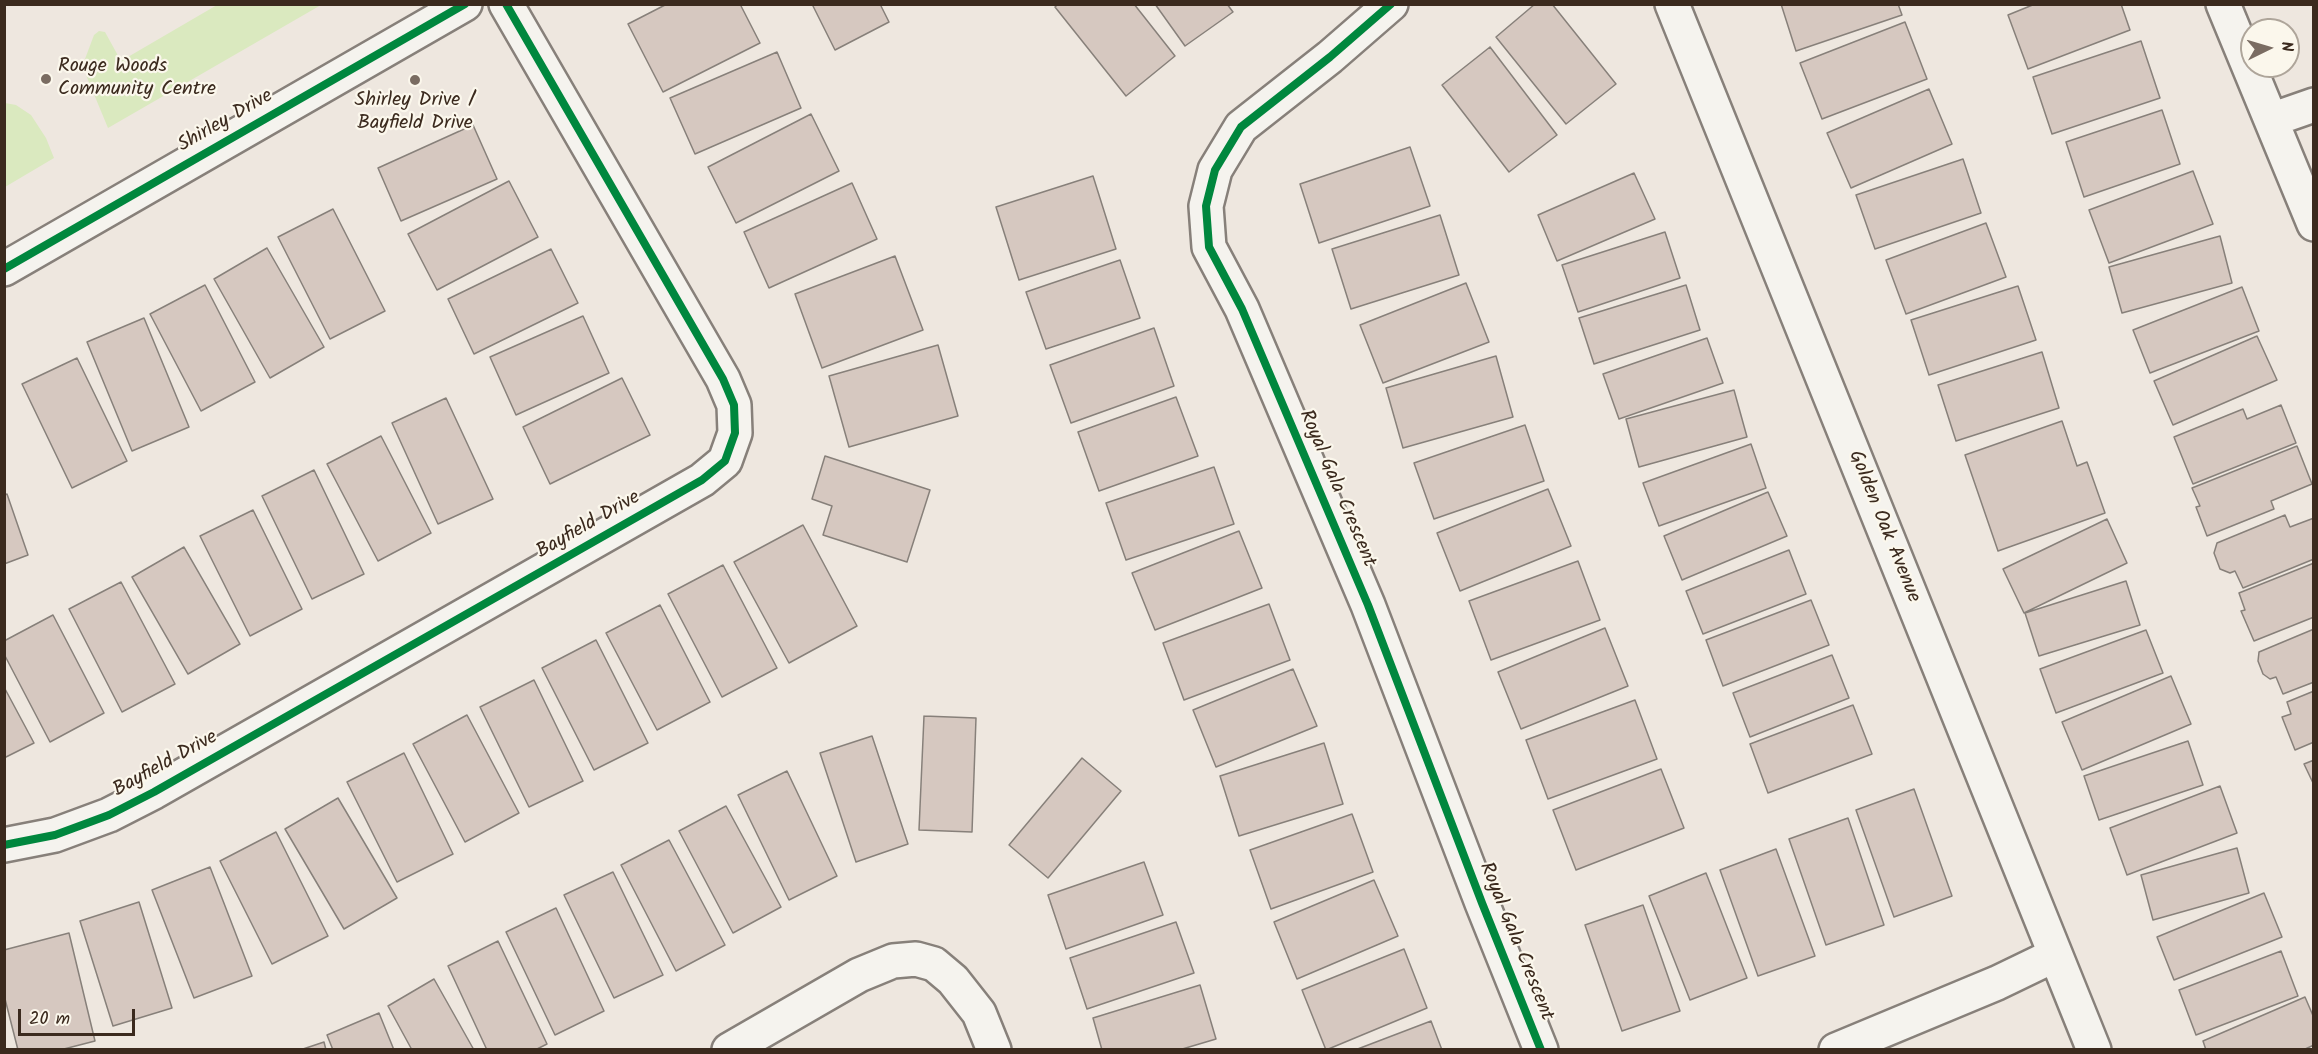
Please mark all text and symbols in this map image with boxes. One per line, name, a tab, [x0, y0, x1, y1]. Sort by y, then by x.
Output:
north arrow	[2240, 18, 2300, 78]
text: N	[2274, 40, 2299, 53]
place label: Rouge Woods Community Centre	[58, 56, 216, 103]
marker: Rouge Woods Community Centre	[39, 72, 53, 86]
marker: Shirley Drive / Bayfield Drive	[408, 73, 422, 87]
street label: Shirley Drive	[174, 85, 278, 159]
place label: Shirley Drive / Bayfield Drive	[355, 90, 475, 137]
street label: Royal Gala Crescent	[1292, 407, 1380, 571]
street label: Golden Oak Avenue	[1842, 448, 1924, 606]
street label: Bayfield Drive	[533, 487, 645, 565]
street label: Bayfield Drive	[110, 726, 222, 804]
street label: Royal Gala Crescent	[1472, 859, 1558, 1025]
scale bar	[21, 997, 138, 1035]
text: 20 m	[29, 1005, 70, 1034]

